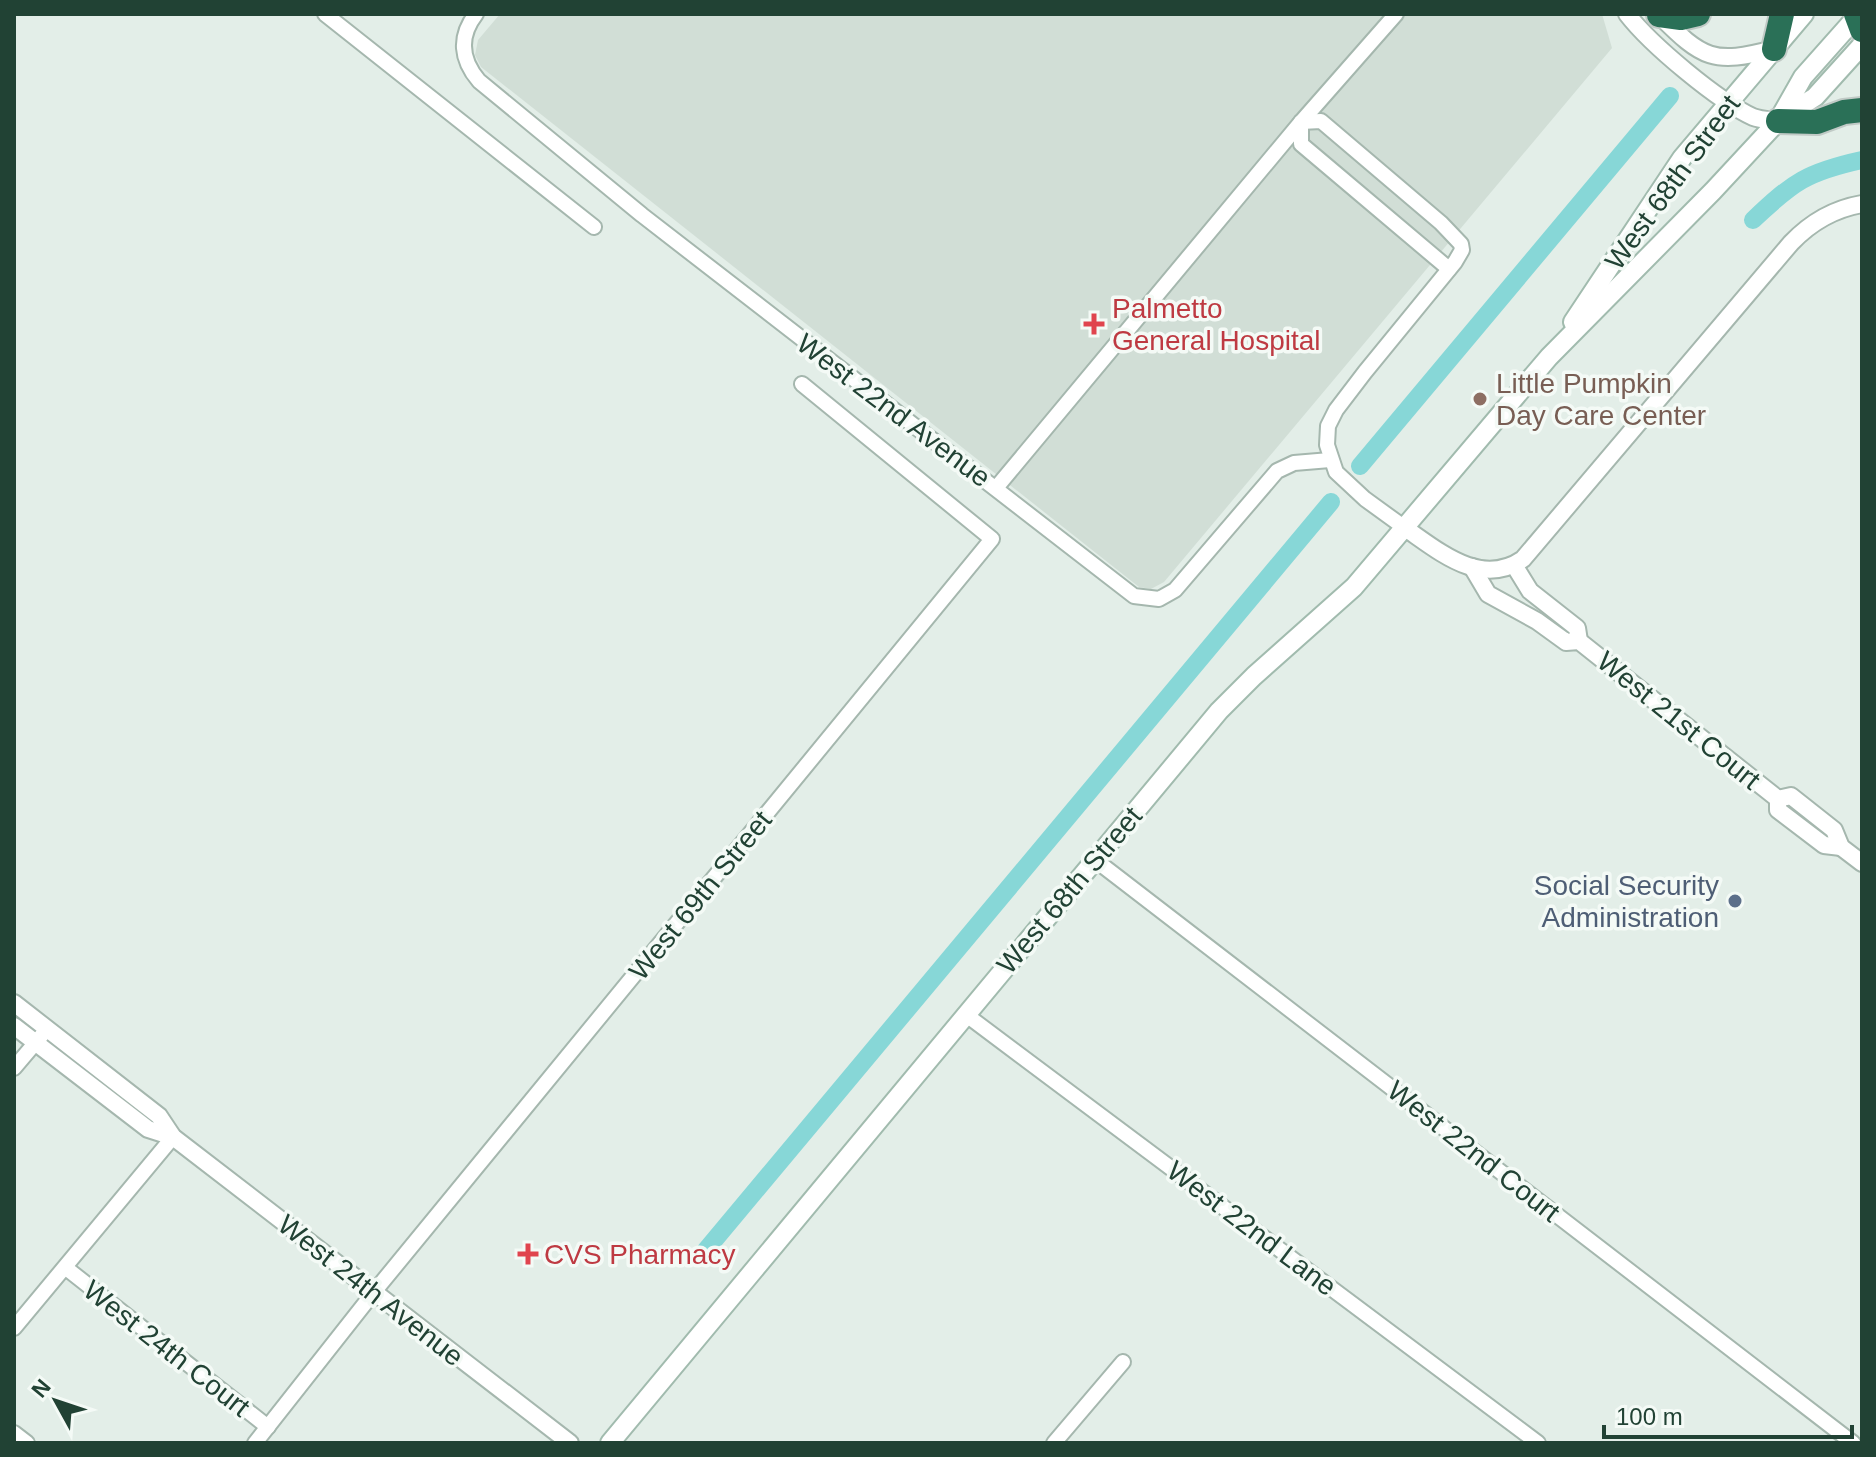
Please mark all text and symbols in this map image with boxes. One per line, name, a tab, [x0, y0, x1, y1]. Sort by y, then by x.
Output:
street label: West 68th Street	[1599, 89, 1746, 276]
place label: Palmetto General Hospital	[1112, 293, 1321, 356]
marker: Palmetto General Hospital	[1083, 313, 1105, 335]
street label: West 22nd Avenue	[791, 328, 996, 493]
place label: Little Pumpkin Day Care Center	[1496, 368, 1706, 431]
marker: Little Pumpkin Day Care Center	[1471, 390, 1489, 408]
street label: West 21st Court	[1591, 645, 1766, 796]
street label: West 68th Street	[991, 801, 1148, 980]
street label: West 69th Street	[623, 805, 778, 986]
place label: Social Security Administration	[1534, 870, 1719, 933]
marker: Social Security Administration	[1726, 892, 1744, 910]
street label: West 22nd Court	[1382, 1075, 1566, 1228]
street label: West 22nd Lane	[1161, 1155, 1342, 1302]
street label: West 24th Avenue	[272, 1209, 469, 1372]
place label: CVS Pharmacy	[544, 1239, 735, 1270]
marker: CVS Pharmacy	[519, 1245, 537, 1263]
street label: West 24th Court	[78, 1274, 256, 1423]
north arrow	[16, 1361, 96, 1441]
text: N	[26, 1374, 56, 1403]
scale bar	[1604, 1389, 1852, 1439]
text: 100 m	[1616, 1403, 1683, 1430]

